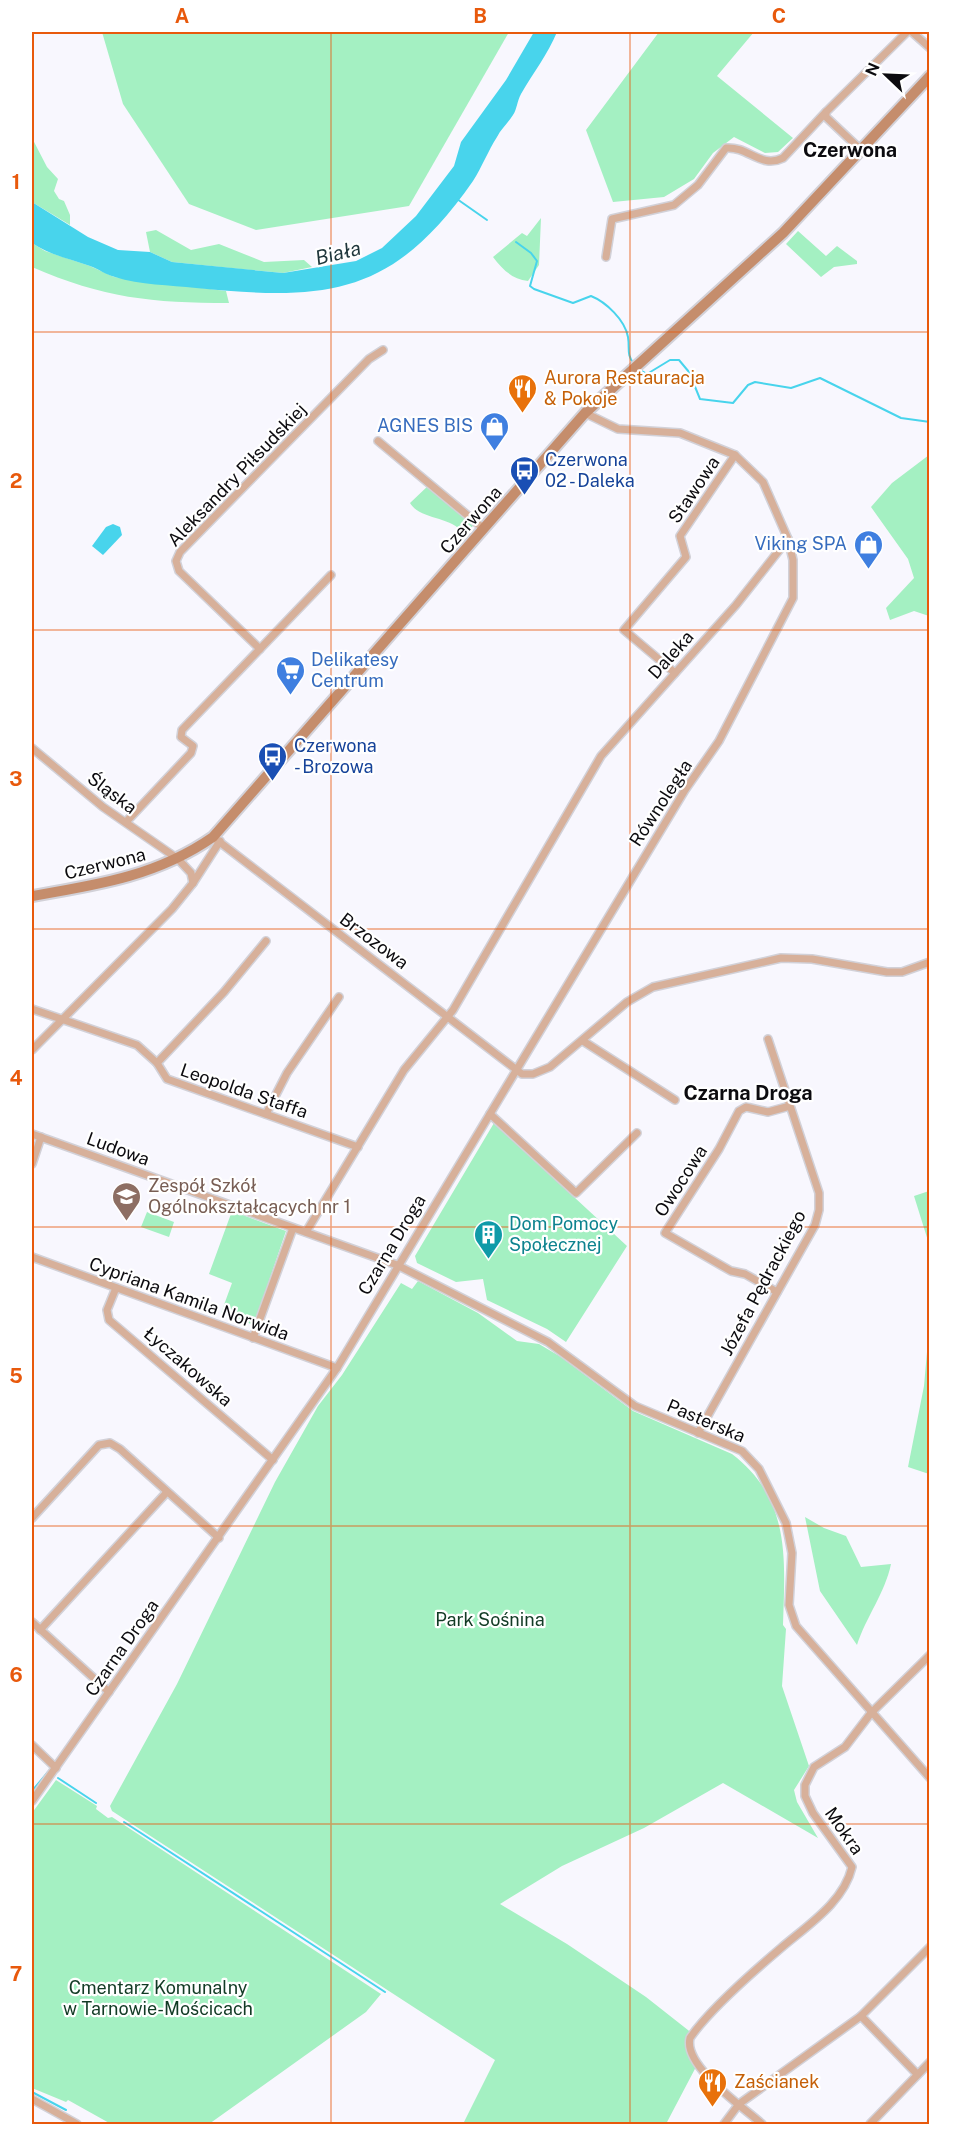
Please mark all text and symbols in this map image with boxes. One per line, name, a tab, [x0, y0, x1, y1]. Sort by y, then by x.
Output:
text: A	[175, 4, 189, 28]
text: B	[473, 4, 487, 28]
text: C	[772, 4, 786, 28]
north arrow	[856, 45, 916, 105]
text: N	[861, 60, 884, 79]
district label: Czerwona	[803, 138, 897, 162]
text: 1	[12, 170, 20, 194]
water label: Biała	[313, 236, 363, 270]
place label: Aurora Restauracja & Pokoje	[544, 367, 705, 409]
restaurant icon: Aurora Restauracja & Pokoje	[507, 372, 539, 414]
street label: Aleksandry Piłsudskiej	[163, 399, 310, 550]
shop icon: AGNES BIS	[478, 410, 510, 452]
place label: AGNES BIS	[377, 415, 473, 436]
place label: Czerwona 02 - Daleka	[545, 449, 635, 491]
street label: Stawowa	[664, 452, 724, 527]
bus stop icon: Czerwona 02 - Daleka	[508, 454, 540, 496]
text: 2	[10, 469, 22, 493]
street label: Czerwona	[436, 482, 506, 558]
shop icon: Viking SPA	[852, 528, 884, 570]
place label: Viking SPA	[755, 533, 847, 554]
street label: Daleka	[644, 626, 698, 683]
place label: Delikatesy Centrum	[311, 649, 399, 691]
supermarket icon: Delikatesy Centrum	[274, 654, 306, 696]
place label: Czerwona - Brozowa	[294, 735, 377, 777]
bus stop icon: Czerwona - Brozowa	[257, 740, 289, 782]
street label: Równoległa	[625, 756, 696, 850]
street label: Śląska	[84, 766, 142, 818]
text: 3	[9, 767, 23, 791]
street label: Czerwona	[62, 843, 148, 884]
street label: Brzozowa	[336, 908, 413, 973]
street label: Leopolda Staffa	[178, 1059, 311, 1122]
text: 4	[9, 1066, 23, 1090]
district label: Czarna Droga	[683, 1081, 813, 1105]
street label: Ludowa	[84, 1127, 153, 1170]
street label: Owocowa	[650, 1141, 711, 1220]
place label: Zespół Szkół Ogólnokształcących nr 1	[148, 1175, 351, 1217]
school or university icon: Zespół Szkół Ogólnokształcących nr 1	[111, 1180, 143, 1222]
street label: Czarna Droga	[353, 1191, 430, 1299]
street label: Józefa Pędrackiego	[715, 1207, 810, 1359]
place label: Dom Pomocy Społecznej	[509, 1213, 618, 1255]
building icon: Dom Pomocy Społecznej	[472, 1218, 504, 1260]
street label: Cypriana Kamila Norwida	[86, 1253, 292, 1344]
street label: Łyczakowska	[140, 1323, 237, 1411]
text: 5	[9, 1364, 23, 1388]
street label: Pasterska	[664, 1395, 748, 1446]
street label: Czarna Droga	[81, 1595, 163, 1700]
park label: Park Sośnina	[435, 1609, 545, 1630]
text: 6	[9, 1663, 23, 1687]
street label: Mokra	[821, 1803, 868, 1858]
text: 7	[10, 1962, 22, 1986]
park label: Cmentarz Komunalny w Tarnowie-Mościcach	[63, 1977, 253, 2019]
restaurant icon: Zaścianek	[697, 2066, 729, 2108]
place label: Zaścianek	[734, 2071, 819, 2092]

